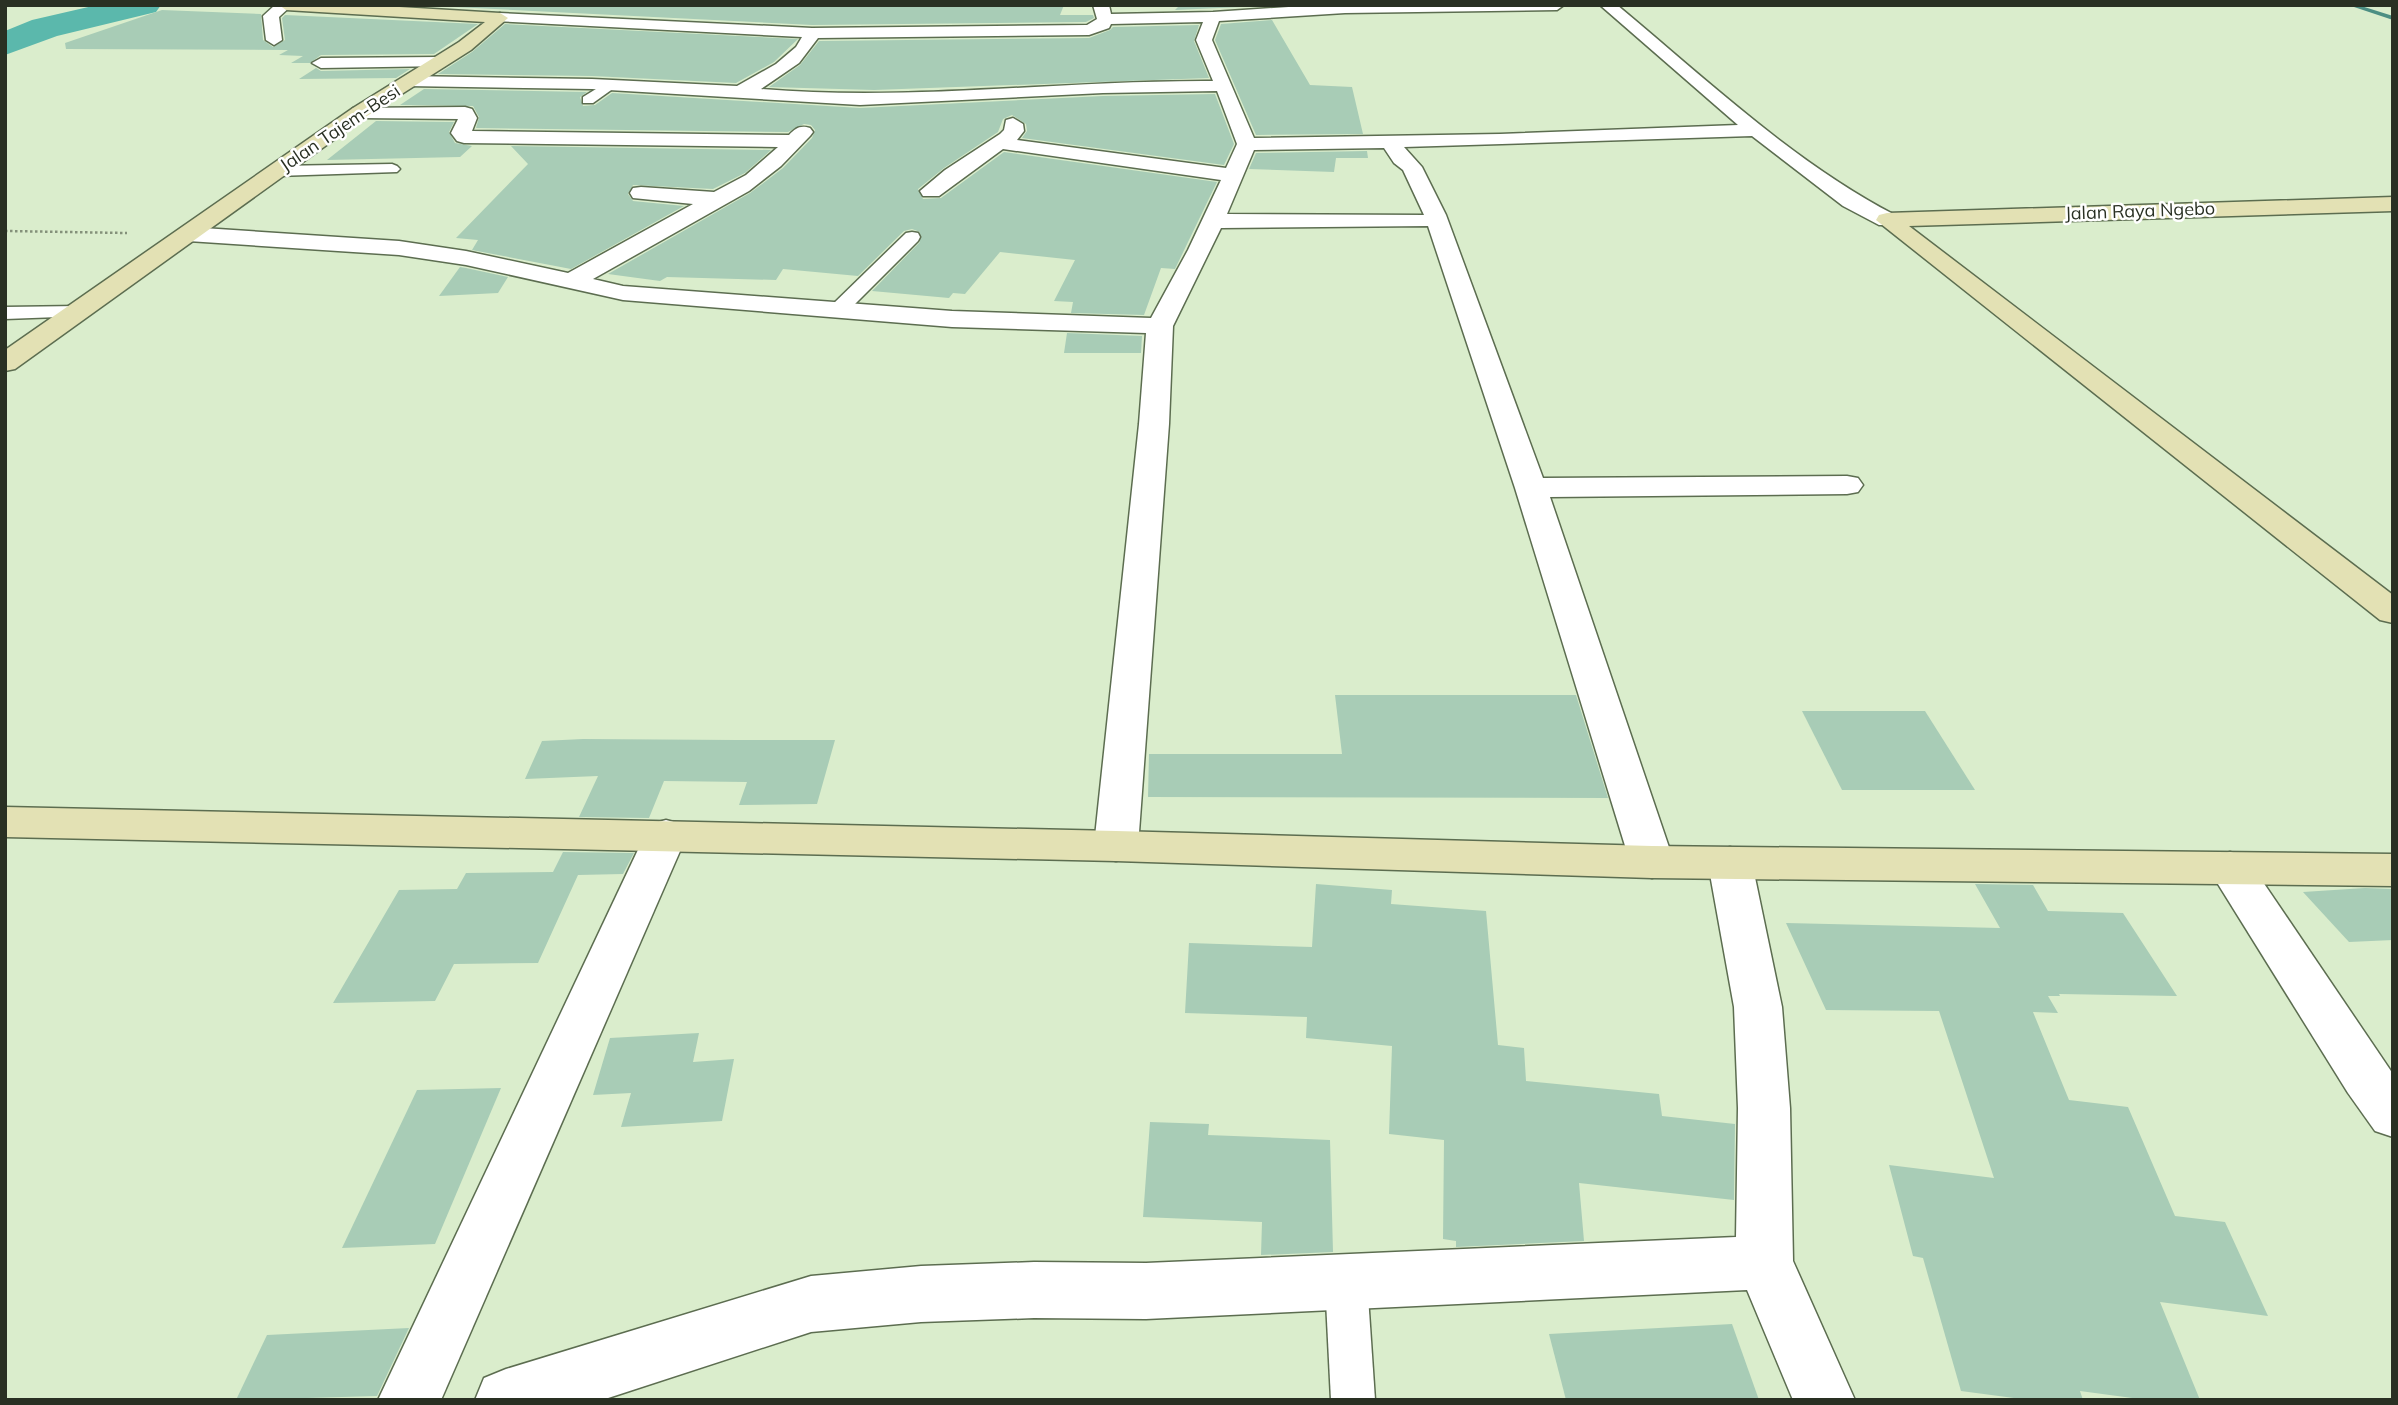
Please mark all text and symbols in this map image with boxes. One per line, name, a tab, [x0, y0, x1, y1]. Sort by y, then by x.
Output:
street label: Jalan Tajem-Besi	[275, 79, 404, 176]
street label: Jalan Raya Ngebo	[2065, 196, 2215, 225]

